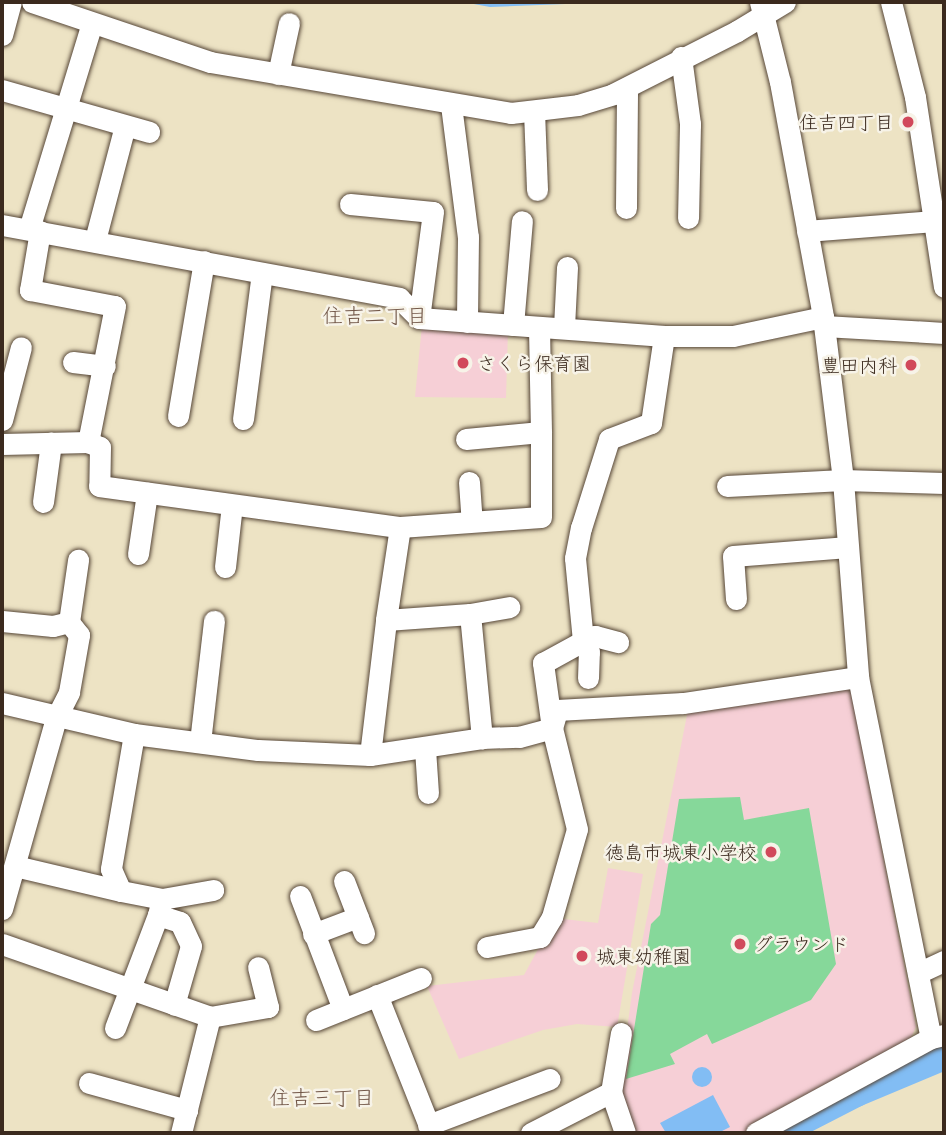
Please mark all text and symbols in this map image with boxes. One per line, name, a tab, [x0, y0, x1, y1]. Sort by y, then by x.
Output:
place label: 住吉四丁目	[799, 111, 894, 133]
marker: 住吉四丁目	[900, 114, 916, 130]
district label: 住吉二丁目	[323, 301, 427, 327]
place label: さくら保育園	[477, 352, 591, 374]
place label: 豊田内科	[821, 354, 897, 376]
marker: さくら保育園	[455, 355, 471, 371]
marker: 豊田内科	[903, 357, 919, 373]
place label: 徳島市城東小学校	[605, 841, 757, 863]
marker: 徳島市城東小学校	[763, 844, 779, 860]
place label: グラウンド	[754, 933, 849, 955]
marker: グラウンド	[732, 936, 748, 952]
place label: 城東幼稚園	[596, 945, 691, 967]
marker: 城東幼稚園	[574, 948, 590, 964]
district label: 住吉三丁目	[270, 1083, 374, 1109]

